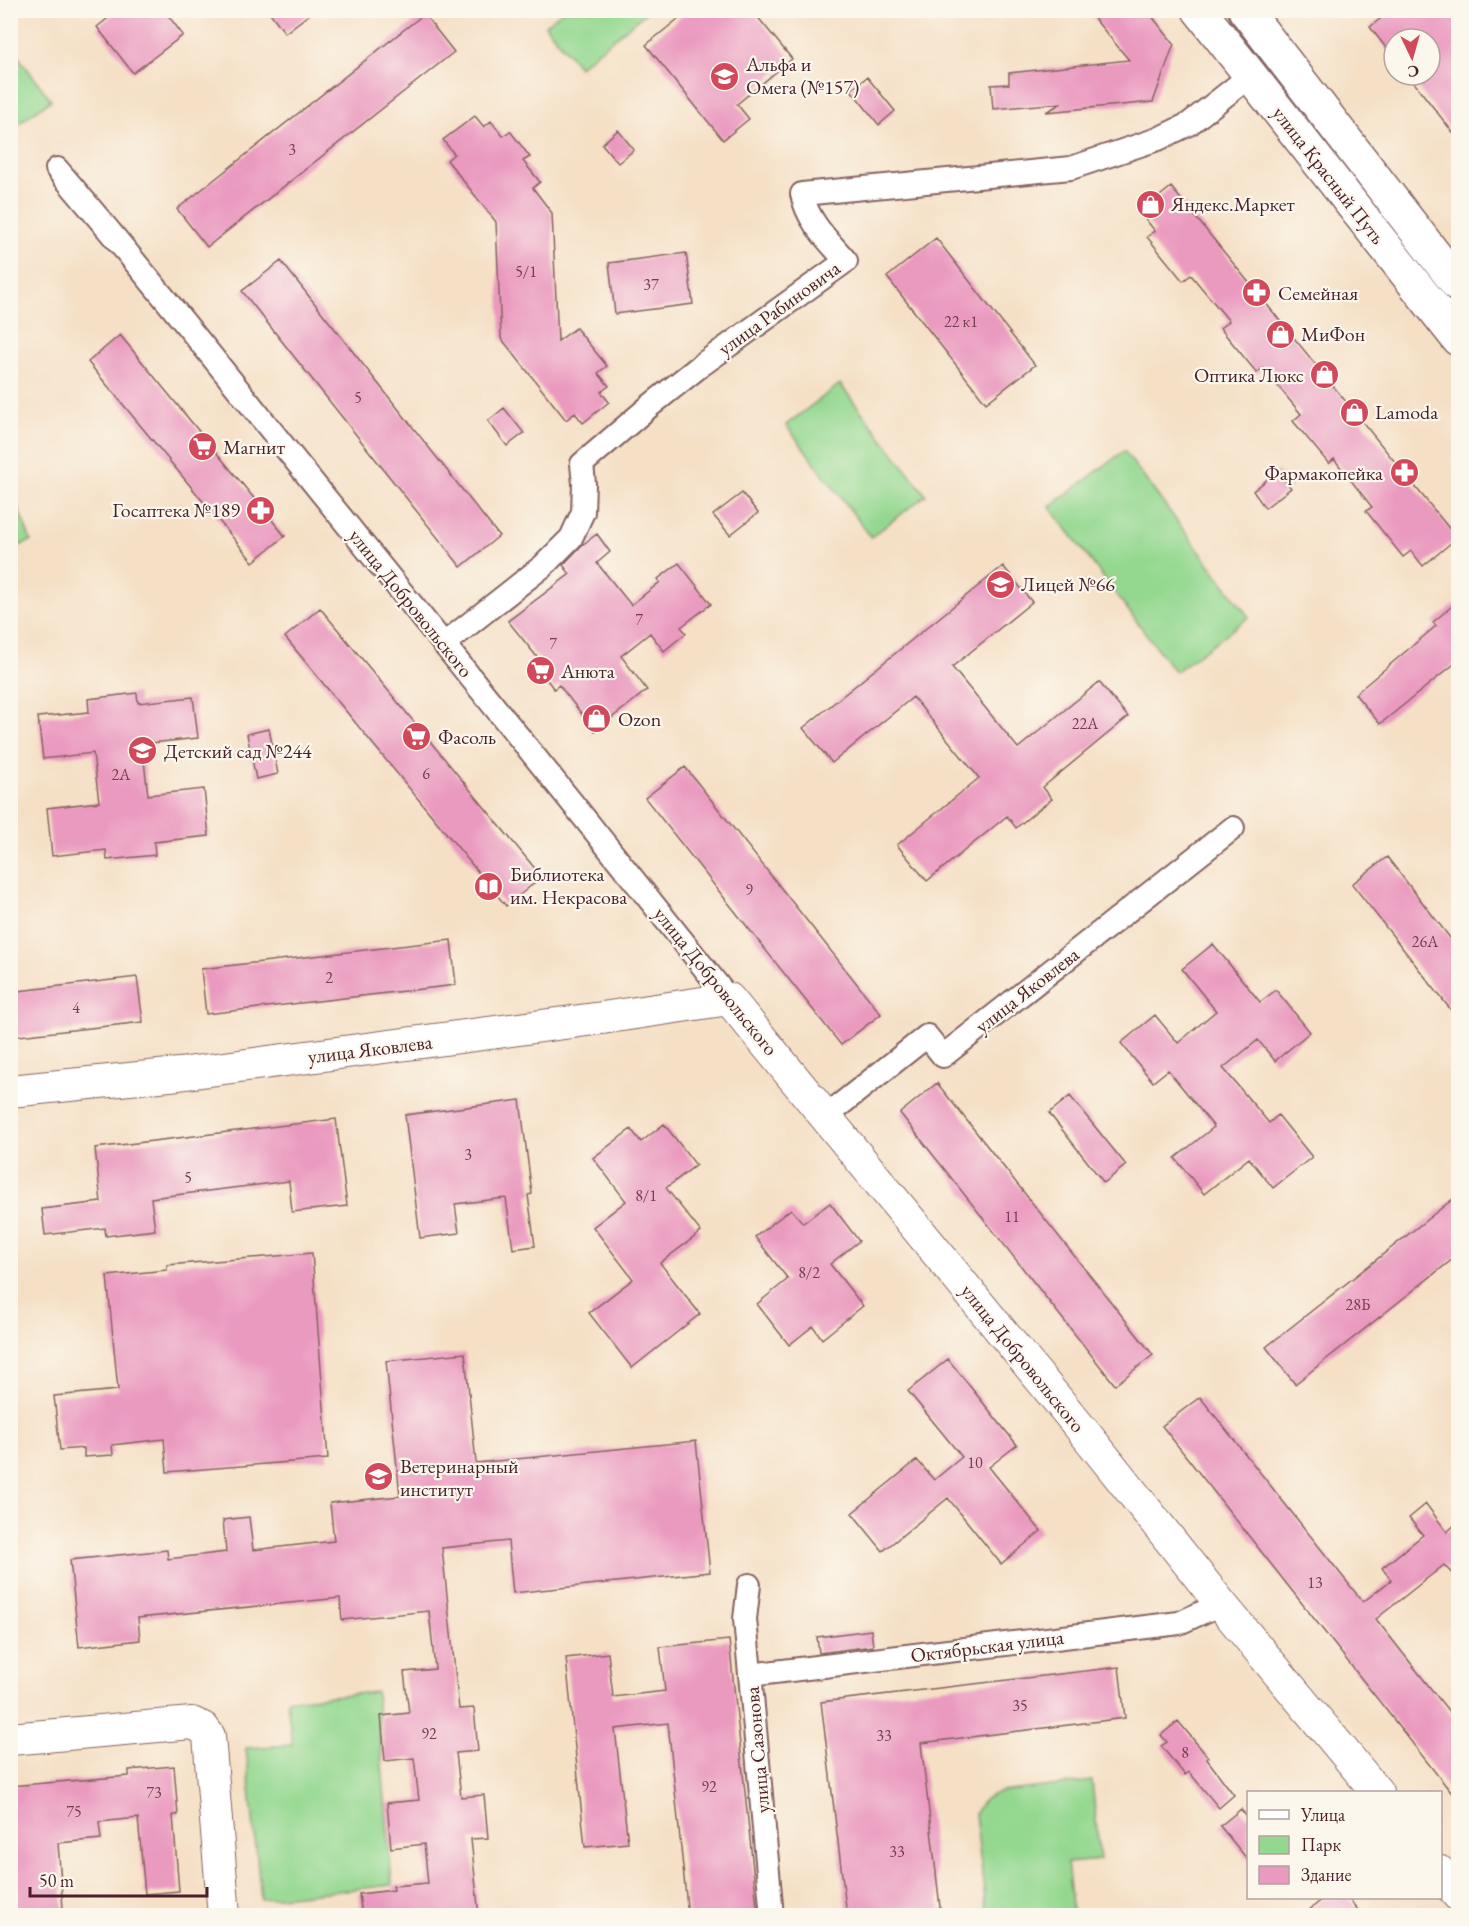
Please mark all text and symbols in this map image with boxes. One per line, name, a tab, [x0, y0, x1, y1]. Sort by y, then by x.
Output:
north arrow	[1382, 27, 1442, 87]
place label: Альфа и Омега (№157)	[745, 51, 859, 100]
school or university icon: Альфа и Омега (№157)	[709, 60, 741, 92]
text: С	[1407, 60, 1420, 82]
street label: улица Красный Путь	[1267, 101, 1391, 249]
house number: 3	[288, 139, 296, 160]
shop icon: Яндекс.Маркет	[1134, 188, 1166, 220]
place label: Яндекс.Маркет	[1170, 191, 1295, 217]
street label: улица Рабиновича	[713, 255, 845, 361]
house number: 5/1	[515, 261, 537, 282]
house number: 37	[643, 274, 659, 295]
pharmacy icon: Семейная	[1241, 277, 1273, 309]
place label: Семейная	[1278, 280, 1358, 306]
house number: 22 к1	[944, 311, 978, 332]
shop icon: МиФон	[1264, 318, 1296, 350]
place label: МиФон	[1301, 321, 1365, 347]
shop icon: Оптика Люкс	[1309, 359, 1341, 391]
place label: Оптика Люкс	[1194, 362, 1304, 388]
house number: 5	[354, 387, 362, 408]
shop icon: Lamoda	[1338, 396, 1370, 428]
place label: Lamoda	[1375, 399, 1438, 425]
supermarket icon: Магнит	[186, 431, 218, 463]
place label: Магнит	[223, 434, 285, 460]
pharmacy icon: Фармакопейка	[1388, 457, 1420, 489]
place label: Фармакопейка	[1264, 460, 1383, 486]
pharmacy icon: Госаптека №189	[245, 494, 277, 526]
place label: Госаптека №189	[112, 497, 240, 523]
street label: улица Добровольского	[343, 523, 479, 683]
school or university icon: Лицей №66	[984, 568, 1016, 600]
place label: Лицей №66	[1021, 571, 1115, 597]
house number: 7	[635, 609, 643, 630]
house number: 7	[549, 633, 557, 654]
supermarket icon: Анюта	[524, 655, 556, 687]
place label: Анюта	[560, 658, 615, 684]
shop icon: Ozon	[581, 703, 613, 735]
place label: Ozon	[618, 706, 662, 732]
house number: 22А	[1072, 713, 1099, 734]
supermarket icon: Фасоль	[401, 721, 433, 753]
place label: Фасоль	[438, 724, 496, 750]
school or university icon: Детский сад №244	[127, 735, 159, 767]
place label: Детский сад №244	[164, 738, 312, 764]
house number: 6	[422, 763, 430, 784]
house number: 2А	[112, 764, 131, 785]
place label: Библиотека им. Некрасова	[510, 861, 627, 910]
library icon: Библиотека им. Некрасова	[473, 870, 505, 902]
house number: 9	[745, 879, 753, 900]
street label: улица Добровольского	[648, 901, 784, 1061]
house number: 26А	[1412, 931, 1439, 952]
street label: улица Яковлева	[970, 941, 1084, 1039]
house number: 2	[325, 967, 333, 988]
house number: 4	[72, 997, 80, 1018]
street label: улица Яковлева	[306, 1028, 434, 1070]
house number: 3	[464, 1144, 472, 1165]
house number: 5	[184, 1167, 192, 1188]
house number: 8/1	[635, 1185, 657, 1206]
house number: 11	[1004, 1206, 1020, 1227]
house number: 8/2	[798, 1262, 820, 1283]
street label: улица Добровольского	[955, 1278, 1091, 1438]
house number: 28Б	[1346, 1294, 1370, 1315]
house number: 10	[967, 1452, 983, 1473]
place label: Ветеринарный институт	[400, 1453, 519, 1502]
school or university icon: Ветеринарный институт	[363, 1461, 395, 1493]
house number: 13	[1307, 1572, 1323, 1593]
street label: Октябрьская улица	[909, 1624, 1065, 1668]
street label: улица Сазонова	[739, 1686, 775, 1814]
house number: 35	[1012, 1695, 1028, 1716]
house number: 92	[421, 1723, 437, 1744]
house number: 33	[876, 1725, 892, 1746]
house number: 8	[1181, 1742, 1189, 1763]
house number: 92	[701, 1776, 717, 1797]
house number: 73	[146, 1782, 162, 1803]
legend	[1247, 1791, 1442, 1899]
house number: 75	[66, 1801, 82, 1822]
text: Улица	[1300, 1803, 1346, 1826]
text: Парк	[1301, 1833, 1341, 1856]
house number: 33	[889, 1841, 905, 1862]
scale bar	[30, 1860, 207, 1898]
text: Здание	[1301, 1863, 1351, 1886]
text: 50 m	[39, 1869, 74, 1892]

